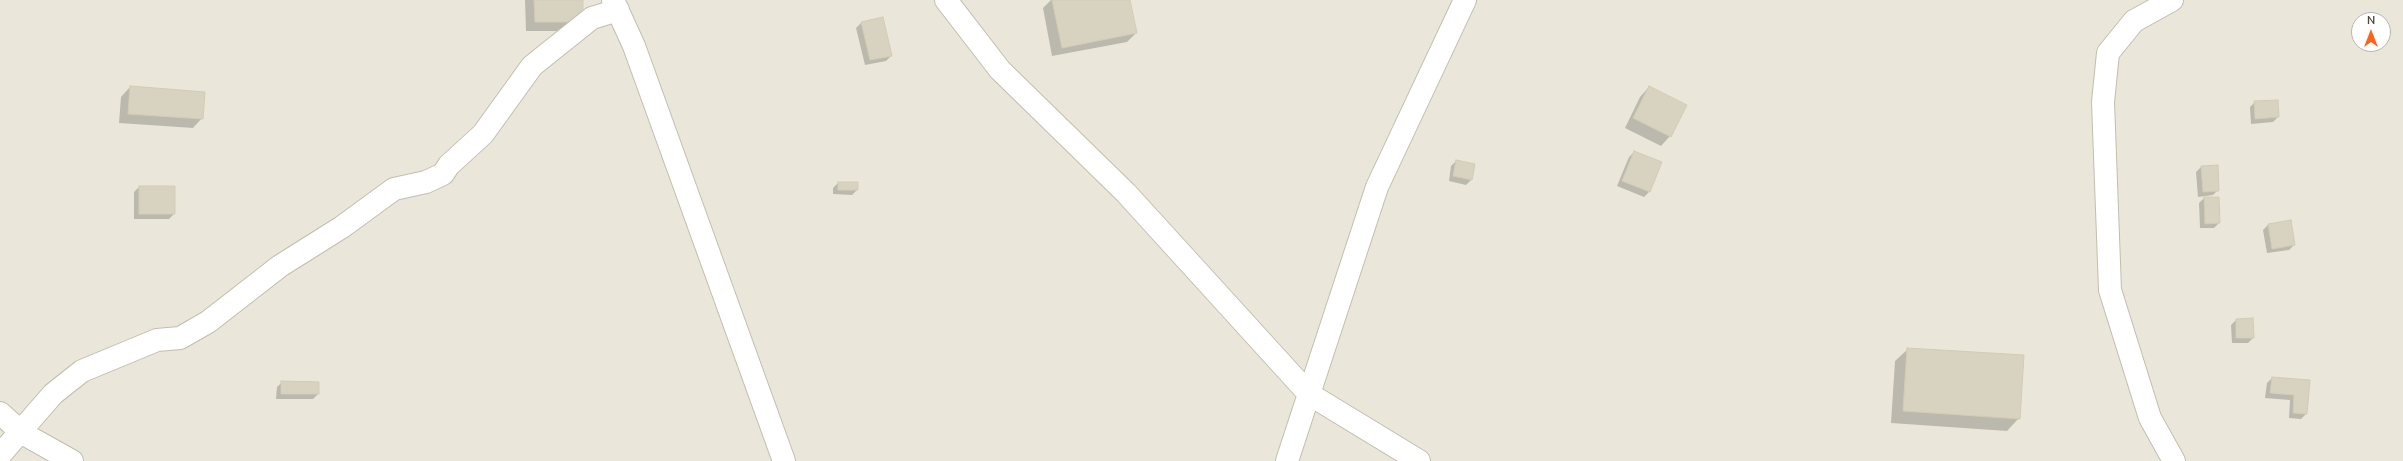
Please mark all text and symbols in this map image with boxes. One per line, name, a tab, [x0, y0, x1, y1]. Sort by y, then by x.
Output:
north arrow	[2351, 12, 2391, 52]
text: N	[2367, 13, 2375, 28]

